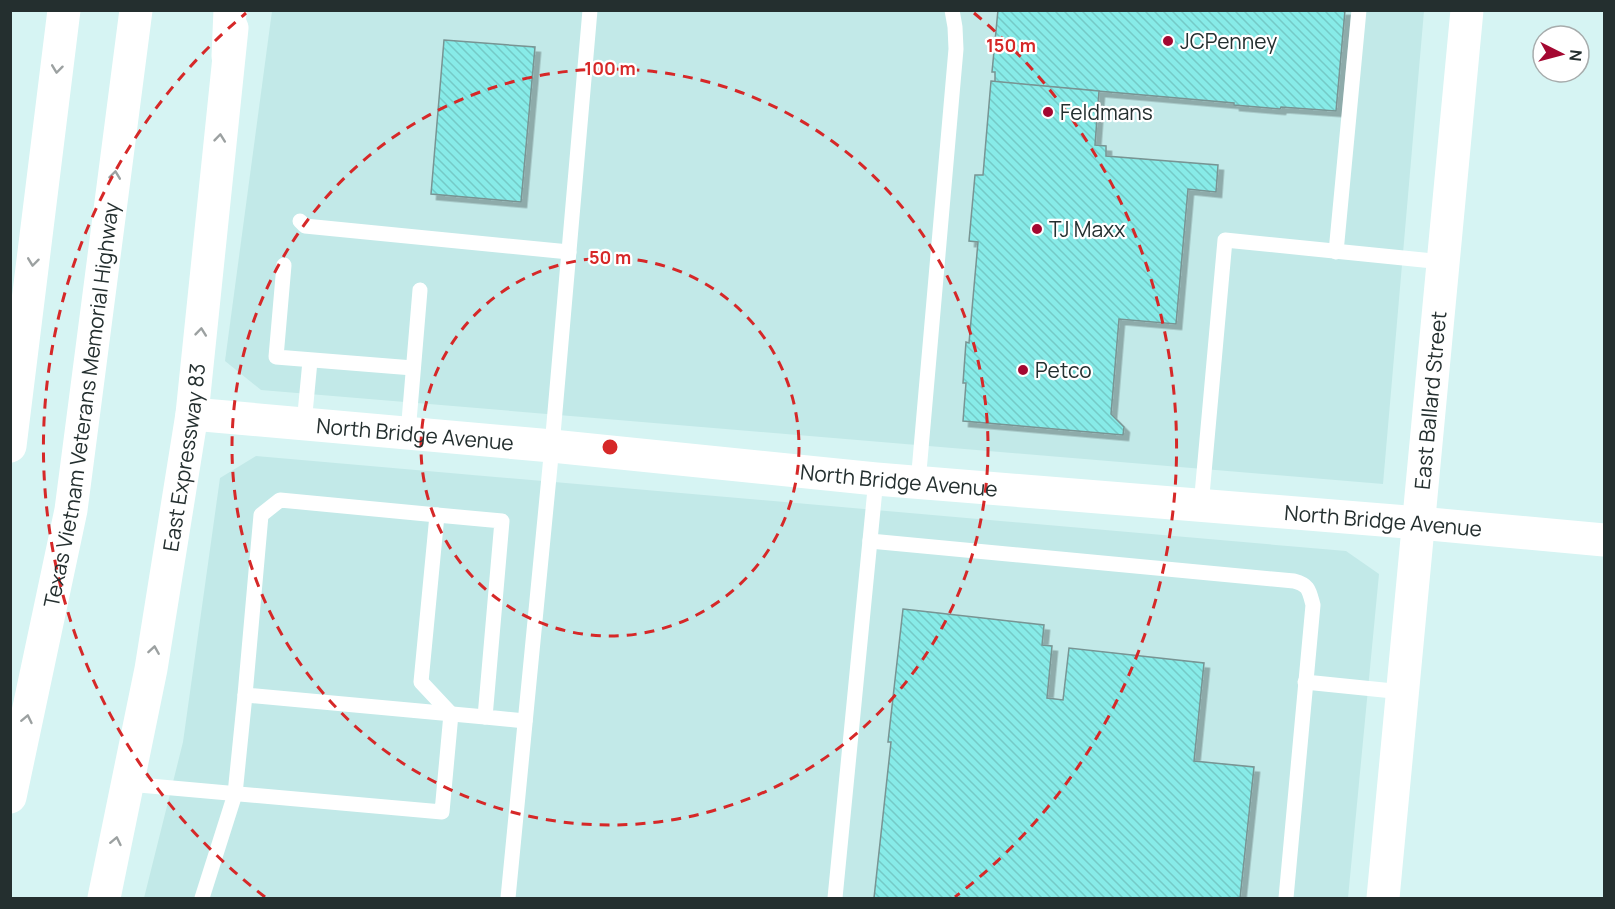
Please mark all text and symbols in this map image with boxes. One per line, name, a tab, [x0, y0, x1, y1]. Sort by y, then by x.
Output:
north arrow	[1531, 24, 1591, 84]
place label: JCPenney	[1180, 27, 1277, 55]
text: 150 m	[986, 33, 1036, 57]
marker: JCPenney	[1161, 34, 1175, 48]
text: N	[1564, 49, 1587, 62]
text: 100 m	[584, 56, 636, 80]
one-way arrow	[51, 64, 64, 73]
place label: Feldmans	[1060, 98, 1153, 126]
marker: Feldmans	[1041, 105, 1055, 119]
one-way arrow	[213, 134, 226, 143]
one-way arrow	[108, 170, 120, 179]
street label: Texas Vietnam Veterans Memorial Highway	[37, 200, 125, 610]
place label: TJ Maxx	[1049, 215, 1125, 243]
marker: TJ Maxx	[1030, 222, 1044, 236]
text: 50 m	[589, 245, 631, 269]
one-way arrow	[27, 258, 40, 267]
street label: East Ballard Street	[1408, 310, 1452, 491]
one-way arrow	[194, 328, 207, 337]
place label: Petco	[1035, 356, 1092, 384]
street label: East Expressway 83	[156, 362, 211, 553]
marker: Petco	[1016, 363, 1030, 377]
street label: North Bridge Avenue	[315, 411, 515, 457]
centre of rings	[600, 437, 620, 457]
street label: North Bridge Avenue	[799, 457, 999, 503]
street label: North Bridge Avenue	[1283, 498, 1483, 543]
one-way arrow	[148, 645, 160, 655]
one-way arrow	[20, 714, 33, 724]
one-way arrow	[109, 836, 122, 846]

